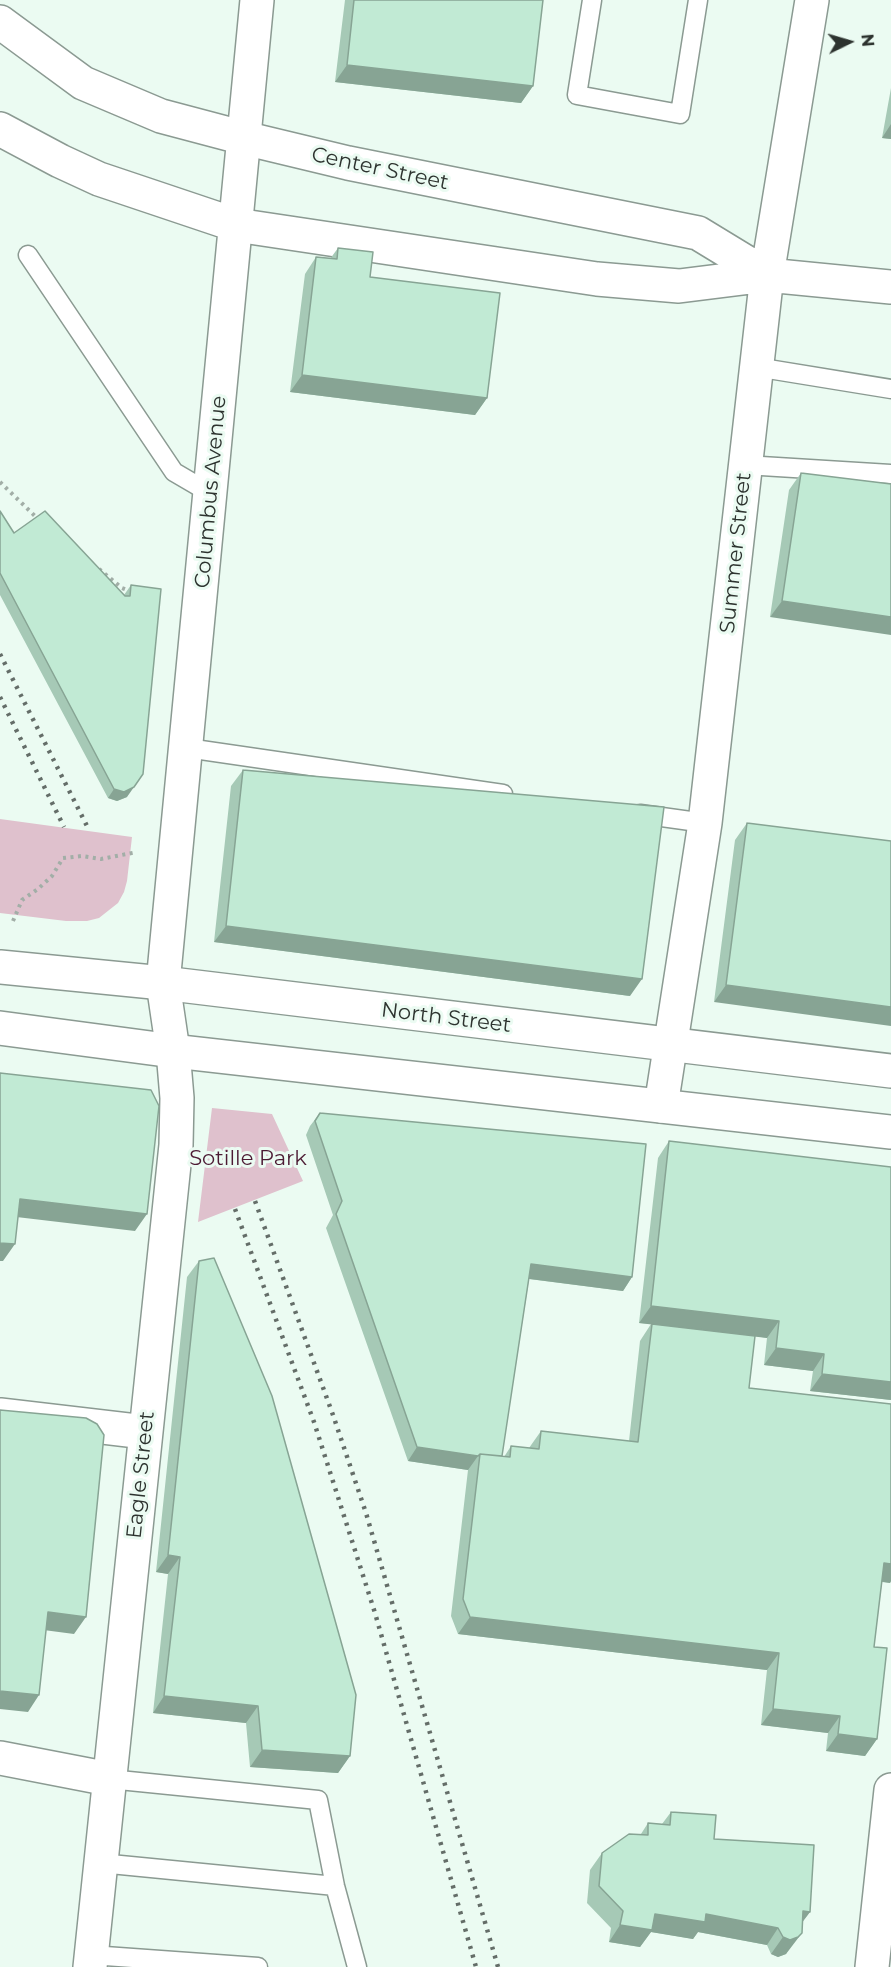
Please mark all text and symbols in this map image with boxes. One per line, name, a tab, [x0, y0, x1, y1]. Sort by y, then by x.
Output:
north arrow	[819, 12, 879, 72]
text: N	[857, 33, 877, 48]
street label: Center Street	[309, 142, 451, 196]
street label: Columbus Avenue	[190, 395, 232, 589]
street label: Summer Street	[715, 471, 757, 635]
street label: North Street	[380, 998, 512, 1038]
park label: Sotille Park	[189, 1146, 307, 1172]
street label: Eagle Street	[122, 1410, 160, 1540]

